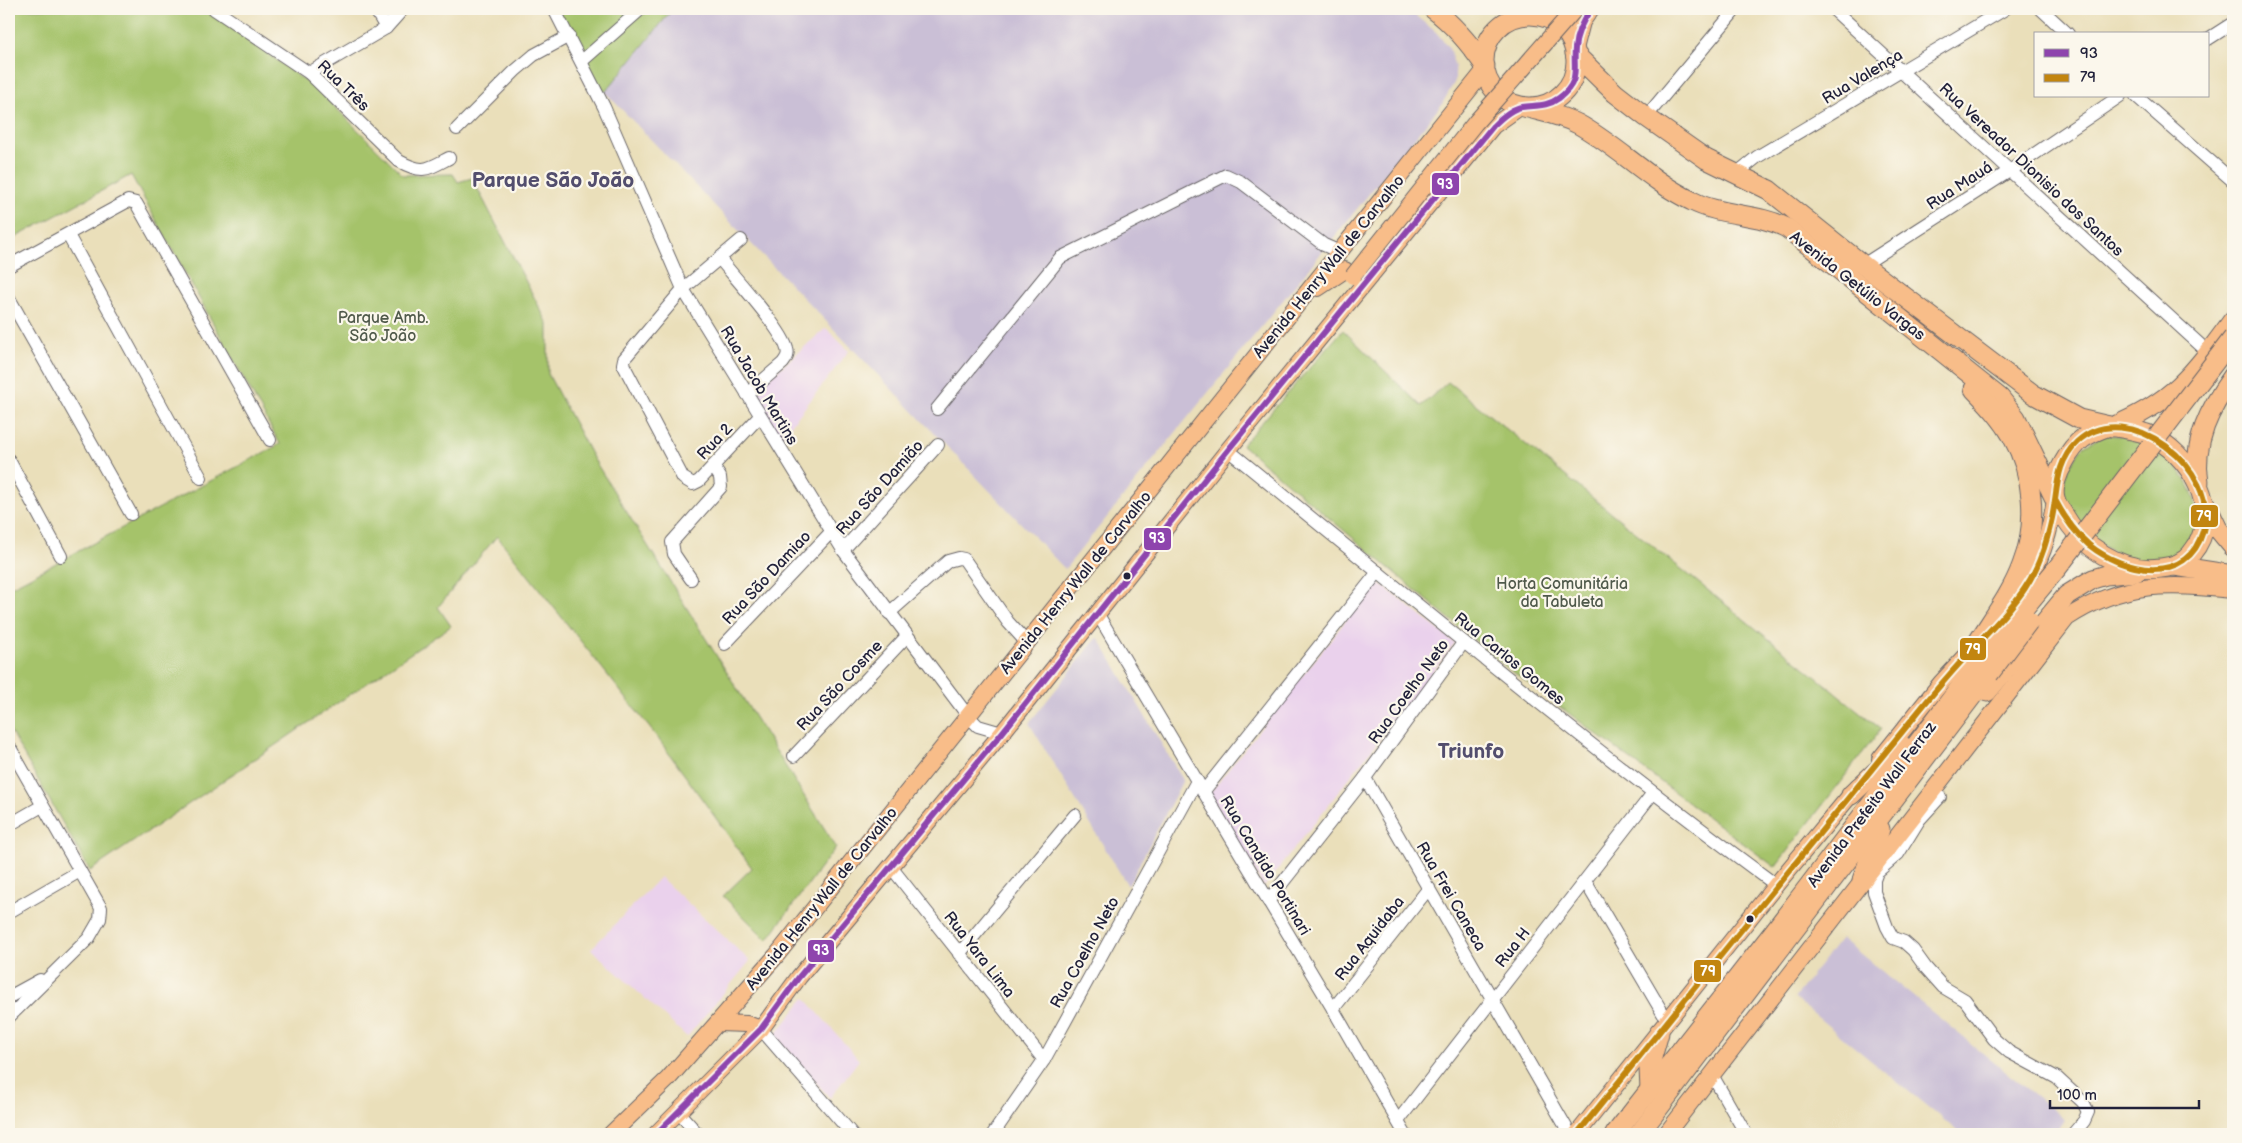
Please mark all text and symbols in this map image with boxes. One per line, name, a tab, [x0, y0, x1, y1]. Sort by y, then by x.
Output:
legend	[2034, 32, 2210, 98]
text: 93	[2080, 44, 2098, 63]
street label: Rua Valença	[1819, 46, 1906, 109]
street label: Rua Três	[313, 57, 373, 116]
text: 79	[2080, 68, 2096, 87]
street label: Rua Vereador Dionisio dos Santos	[1935, 79, 2127, 261]
street label: Rua Mauá	[1923, 158, 1996, 215]
district label: Parque São João	[472, 168, 634, 193]
street label: Avenida Henry Wall de Carvalho	[1249, 172, 1409, 362]
line badge: 93	[1431, 172, 1460, 196]
text: 93	[1437, 176, 1453, 193]
street label: Avenida Getúlio Vargas	[1786, 227, 1929, 345]
park label: Parque Amb. São João	[338, 309, 428, 346]
street label: Rua Jacob Martins	[716, 323, 802, 449]
street label: Rua 2	[693, 419, 737, 464]
street label: Rua São Damião	[832, 437, 928, 539]
street label: Avenida Henry Wall de Carvalho	[996, 488, 1156, 678]
line badge: 79	[2190, 504, 2219, 528]
text: 79	[2196, 508, 2212, 525]
street label: Rua São Damiao	[719, 527, 815, 629]
line badge: 93	[1143, 527, 1172, 551]
text: 93	[1149, 530, 1165, 547]
unlabelled marker	[1122, 571, 1132, 581]
park label: Horta Comunitária da Tabuleta	[1496, 575, 1628, 612]
street label: Rua Carlos Gomes	[1450, 609, 1568, 710]
street label: Rua Coelho Neto	[1365, 636, 1453, 748]
street label: Rua São Cosme	[793, 637, 887, 735]
line badge: 79	[1959, 637, 1987, 661]
text: 79	[1965, 641, 1981, 658]
street label: Avenida Prefeito Wall Ferraz	[1804, 718, 1941, 891]
district label: Triunfo	[1438, 739, 1504, 764]
street label: Rua Candido Portinari	[1216, 793, 1314, 939]
street label: Avenida Henry Wall de Carvalho	[742, 804, 902, 994]
street label: Rua Frei Caneca	[1412, 839, 1490, 955]
street label: Rua Aquidaba	[1331, 893, 1409, 985]
street label: Rua Coelho Neto	[1047, 894, 1124, 1012]
street label: Rua Yara Lima	[939, 908, 1018, 1002]
unlabelled marker	[1745, 914, 1755, 924]
street label: Rua H	[1492, 924, 1535, 972]
line badge: 93	[807, 939, 835, 963]
text: 93	[813, 942, 829, 959]
line badge: 79	[1693, 959, 1722, 983]
text: 79	[1700, 963, 1716, 980]
scale bar	[2050, 1078, 2198, 1110]
text: 100 m	[2057, 1086, 2097, 1105]

